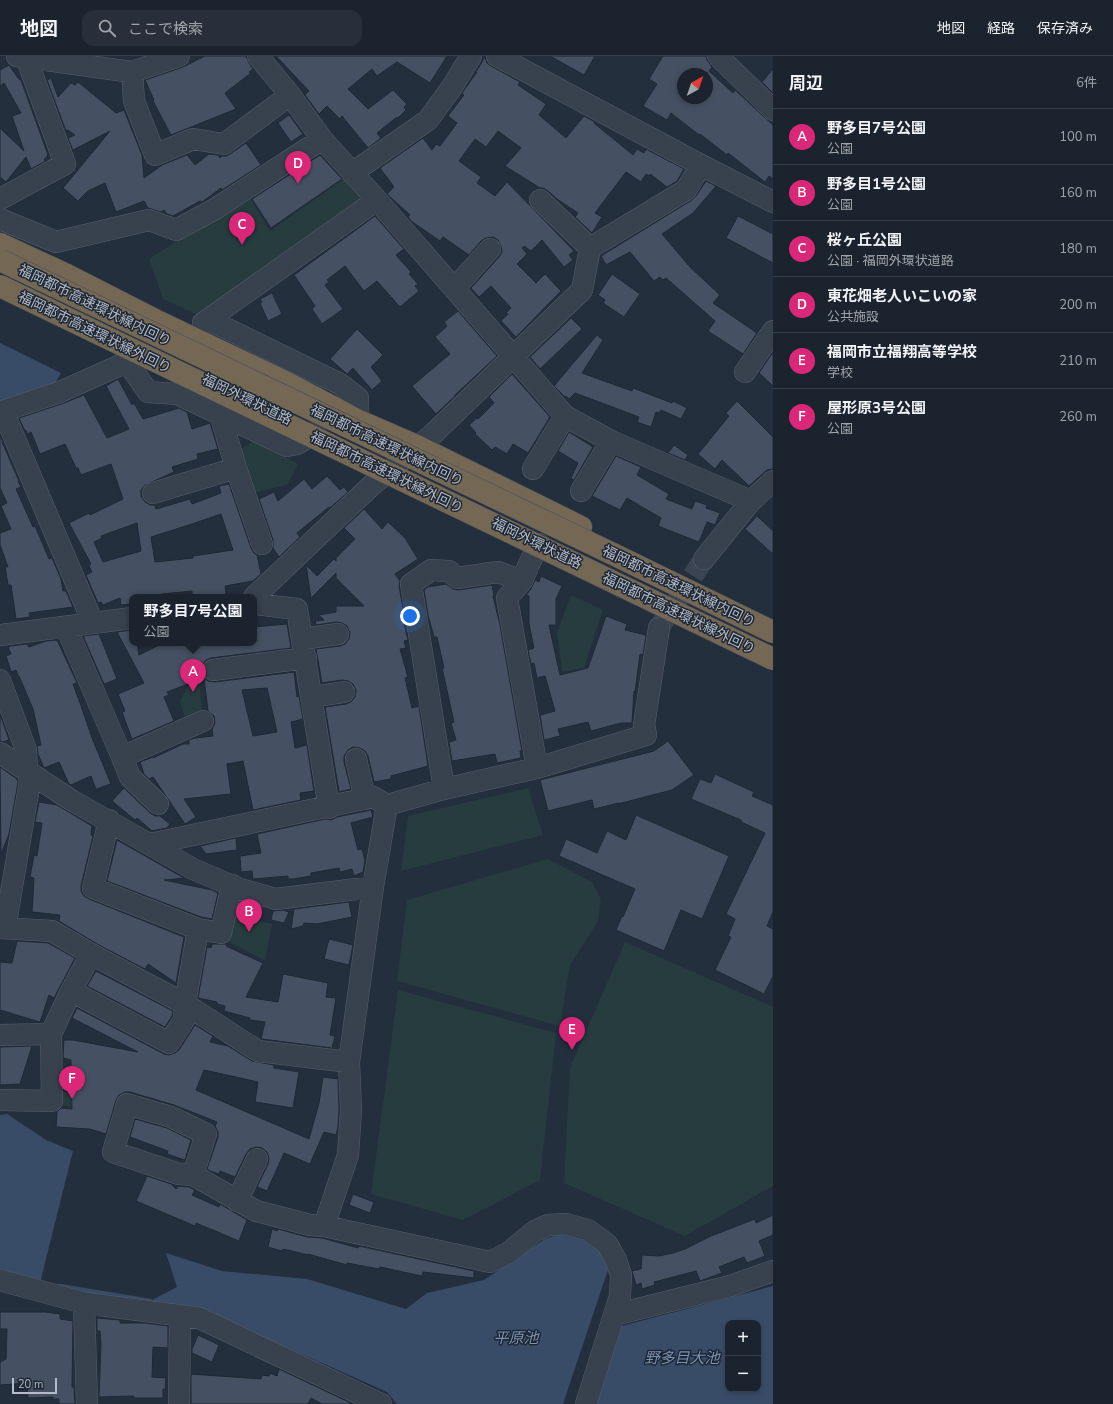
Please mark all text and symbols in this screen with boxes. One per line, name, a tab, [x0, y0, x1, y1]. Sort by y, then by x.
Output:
search box	[82, 10, 362, 46]
text: 地図	[20, 16, 58, 42]
icon: search	[96, 17, 118, 39]
text: ここで検索	[128, 19, 203, 39]
text: 地図	[937, 19, 965, 38]
text: 経路	[987, 19, 1015, 38]
text: 保存済み	[1037, 19, 1093, 38]
north arrow	[677, 68, 713, 104]
text: 周辺	[789, 72, 823, 95]
text: 6件	[1076, 74, 1097, 92]
text: 野多目7号公園	[827, 118, 926, 138]
text: A	[797, 128, 807, 146]
text: 100 m	[1059, 128, 1097, 146]
text: 公園	[827, 140, 853, 158]
pin: D	[285, 151, 311, 184]
text: 野多目1号公園	[827, 174, 926, 194]
text: B	[798, 184, 806, 202]
text: 160 m	[1059, 184, 1097, 202]
text: 公園	[827, 196, 853, 214]
pin: C	[229, 212, 255, 245]
text: 桜ヶ丘公園	[827, 230, 902, 250]
text: C	[798, 240, 806, 258]
text: 180 m	[1059, 240, 1097, 258]
text: 公園 · 福岡外環状道路	[827, 252, 954, 270]
street label: 福岡都市高速環状線内回り	[15, 260, 174, 351]
text: 東花畑老人いこいの家	[827, 286, 977, 306]
street label: 福岡都市高速環状線外回り	[15, 287, 174, 378]
text: D	[797, 296, 807, 314]
text: 200 m	[1059, 296, 1097, 314]
text: 公共施設	[827, 308, 879, 326]
text: 福岡市立福翔高等学校	[827, 342, 977, 362]
text: E	[798, 352, 806, 370]
text: 210 m	[1059, 352, 1097, 370]
text: 学校	[827, 364, 853, 382]
street label: 福岡外環状道路	[199, 369, 295, 429]
text: 屋形原3号公園	[827, 398, 926, 418]
street label: 福岡都市高速環状線内回り	[307, 400, 466, 491]
text: F	[798, 408, 806, 426]
text: 260 m	[1059, 408, 1097, 426]
text: 公園	[827, 420, 853, 438]
street label: 福岡都市高速環状線外回り	[307, 427, 466, 518]
street label: 福岡外環状道路	[489, 513, 585, 573]
street label: 福岡都市高速環状線内回り	[599, 541, 758, 632]
street label: 福岡都市高速環状線外回り	[599, 568, 758, 659]
popup	[129, 594, 257, 646]
text: 野多目7号公園	[143, 601, 243, 621]
your location	[400, 606, 420, 626]
text: 公園	[143, 623, 170, 641]
pin: A	[180, 659, 206, 692]
pin: B	[236, 899, 262, 932]
pin: E	[559, 1017, 585, 1050]
pin: F	[59, 1066, 85, 1099]
map controls	[725, 1320, 761, 1392]
button: +	[725, 1320, 761, 1356]
water label: 平原池	[493, 1328, 540, 1348]
water label: 野多目大池	[644, 1348, 721, 1368]
button: −	[725, 1356, 761, 1392]
scale bar	[12, 1376, 57, 1395]
text: 20 m	[18, 1377, 43, 1392]

